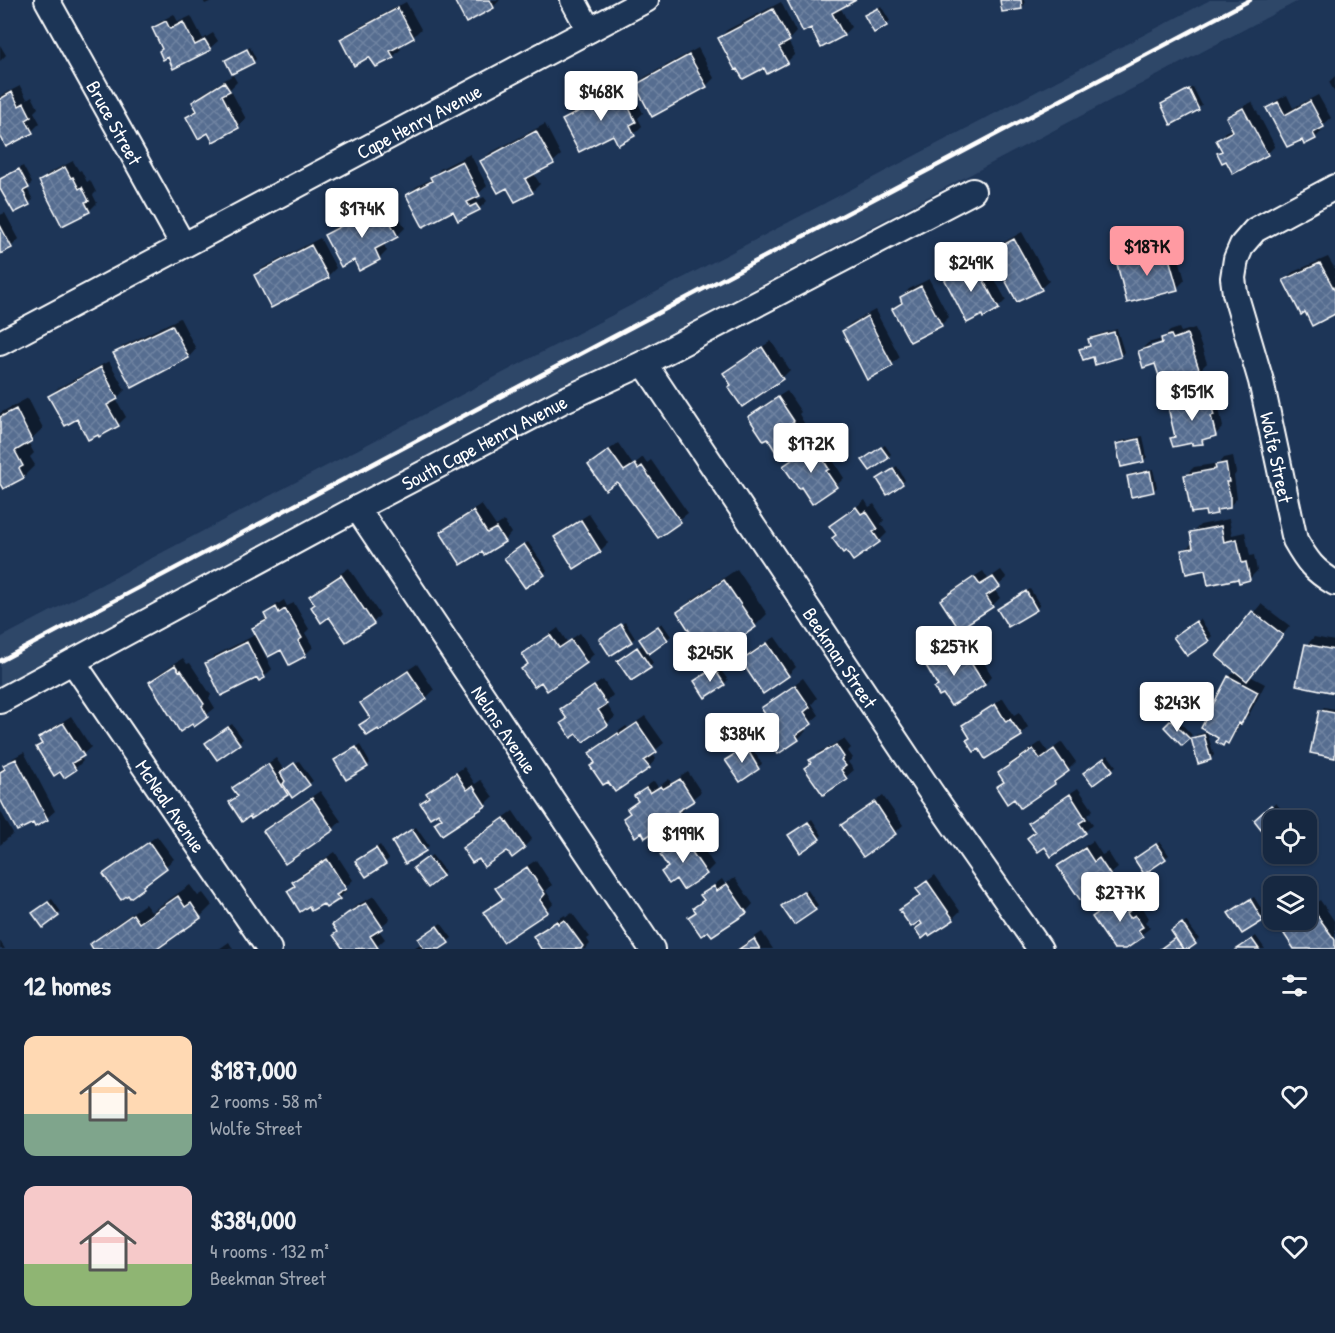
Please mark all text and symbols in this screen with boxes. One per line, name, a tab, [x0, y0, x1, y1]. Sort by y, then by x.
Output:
pin: $468K	[559, 71, 643, 122]
street label: Bruce Street	[81, 75, 150, 170]
street label: Cape Henry Avenue	[351, 76, 486, 165]
text: $468K	[579, 77, 623, 104]
pin: $174K	[320, 188, 404, 239]
text: $174K	[339, 194, 385, 221]
pin: $187K	[1105, 226, 1189, 277]
text: $187K	[1124, 232, 1170, 259]
pin: $249K	[929, 242, 1013, 293]
text: $249K	[949, 248, 993, 275]
pin: $151K	[1150, 371, 1234, 422]
text: $151K	[1170, 377, 1214, 404]
street label: South Cape Henry Avenue	[397, 387, 571, 496]
street label: Wolfe Street	[1254, 409, 1300, 506]
pin: $172K	[769, 423, 853, 474]
text: $172K	[787, 429, 835, 456]
street label: Beekman Street	[797, 602, 885, 714]
pin: $257K	[912, 626, 996, 677]
pin: $245K	[668, 632, 752, 683]
text: $257K	[930, 632, 978, 659]
text: $245K	[687, 638, 733, 665]
street label: Nelms Avenue	[466, 680, 544, 778]
pin: $243K	[1135, 682, 1219, 733]
text: $243K	[1154, 688, 1200, 715]
pin: $384K	[700, 713, 784, 764]
text: $384K	[719, 719, 765, 746]
street label: McNeal Avenue	[130, 754, 212, 857]
map controls	[1263, 810, 1317, 930]
button: locate	[1263, 810, 1317, 864]
pin: $199K	[641, 813, 725, 864]
text: $199K	[662, 819, 704, 846]
pin: $277K	[1078, 872, 1162, 923]
button: layers	[1263, 876, 1317, 930]
text: $277K	[1095, 878, 1145, 905]
text: 12 homes	[24, 968, 111, 1003]
icon: filters	[1278, 969, 1311, 1002]
text: $187,000	[210, 1052, 297, 1087]
icon: home	[72, 1060, 144, 1132]
icon: heart	[1278, 1080, 1311, 1113]
text: 2 rooms · 58 m²	[210, 1087, 322, 1114]
text: Wolfe Street	[210, 1114, 302, 1141]
text: $384,000	[210, 1202, 296, 1237]
icon: home	[72, 1210, 144, 1282]
icon: heart	[1278, 1230, 1311, 1263]
text: 4 rooms · 132 m²	[210, 1237, 329, 1264]
text: Beekman Street	[210, 1264, 326, 1291]

